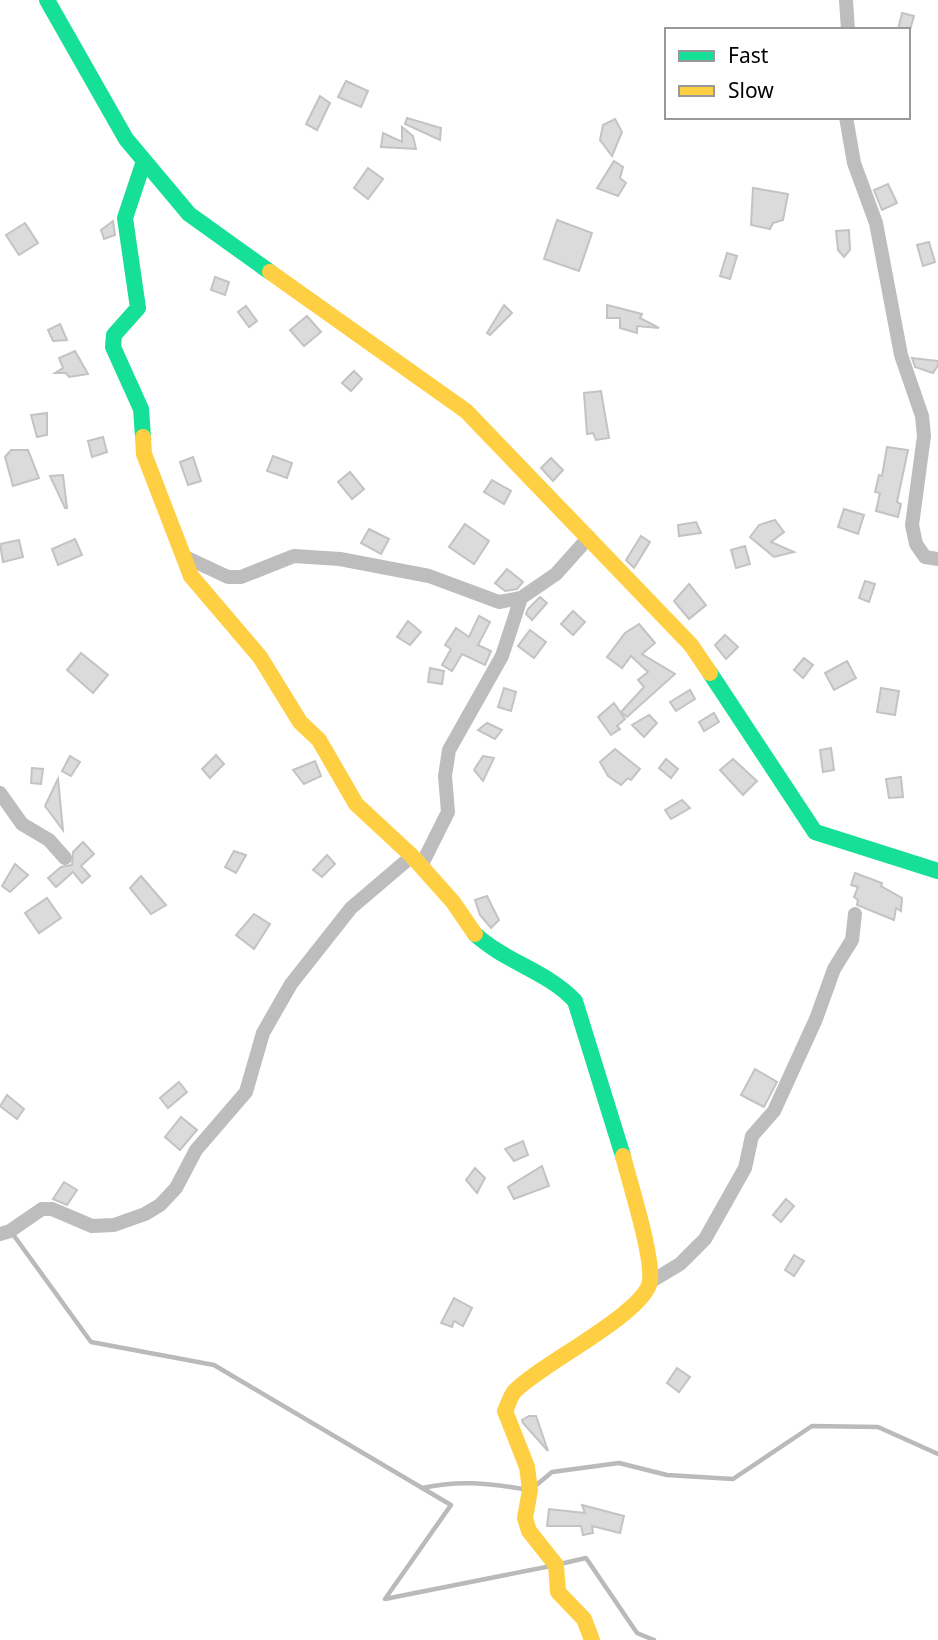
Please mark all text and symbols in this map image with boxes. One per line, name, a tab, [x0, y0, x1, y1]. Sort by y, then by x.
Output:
legend	[665, 28, 910, 119]
text: Fast	[728, 41, 769, 69]
text: Slow	[728, 76, 774, 104]

